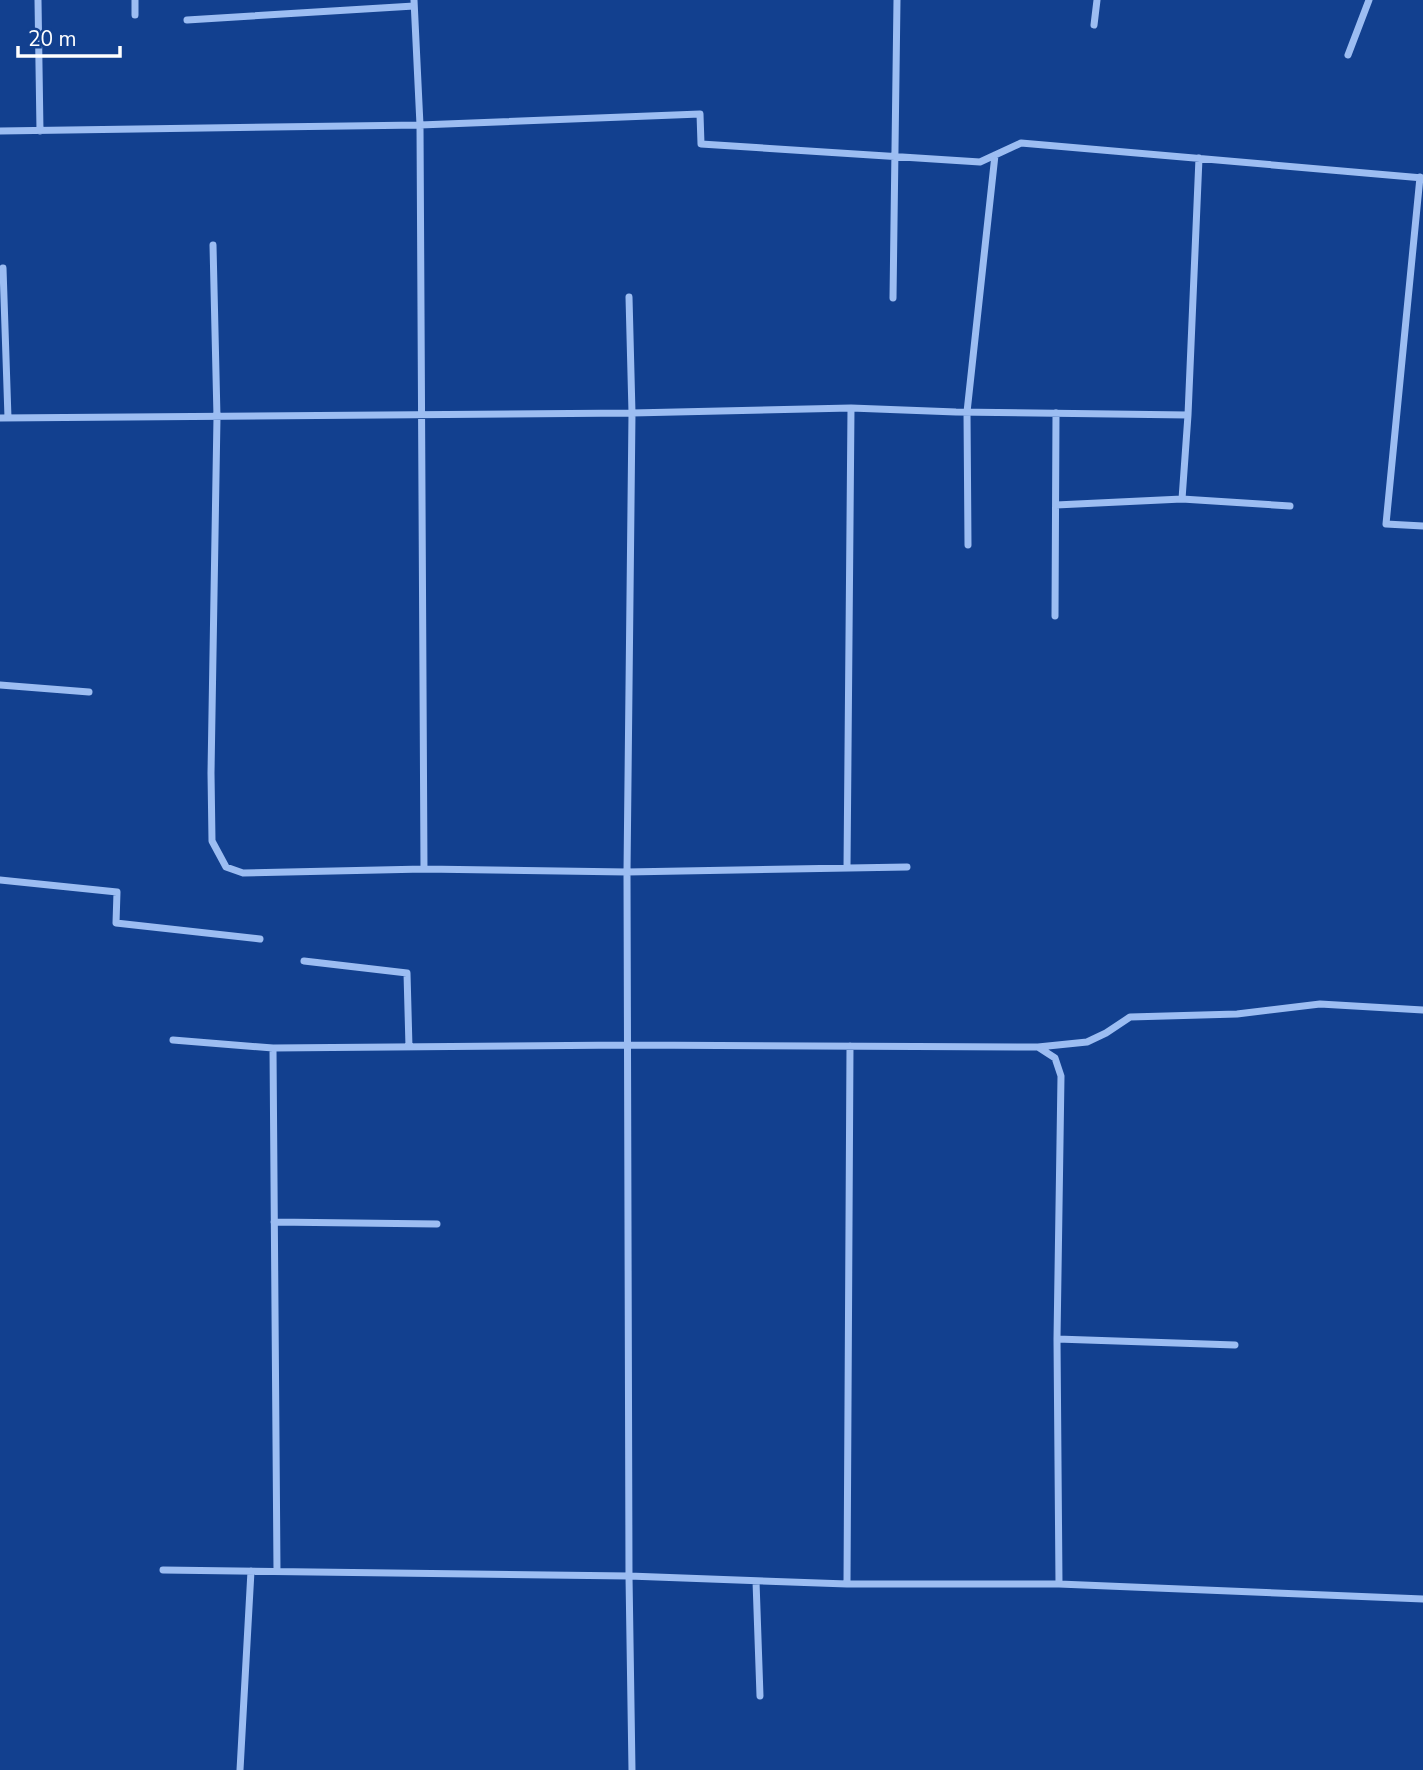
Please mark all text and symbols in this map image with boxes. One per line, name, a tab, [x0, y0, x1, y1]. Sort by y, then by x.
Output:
scale bar	[18, 14, 119, 58]
text: 20 m	[28, 25, 77, 53]

